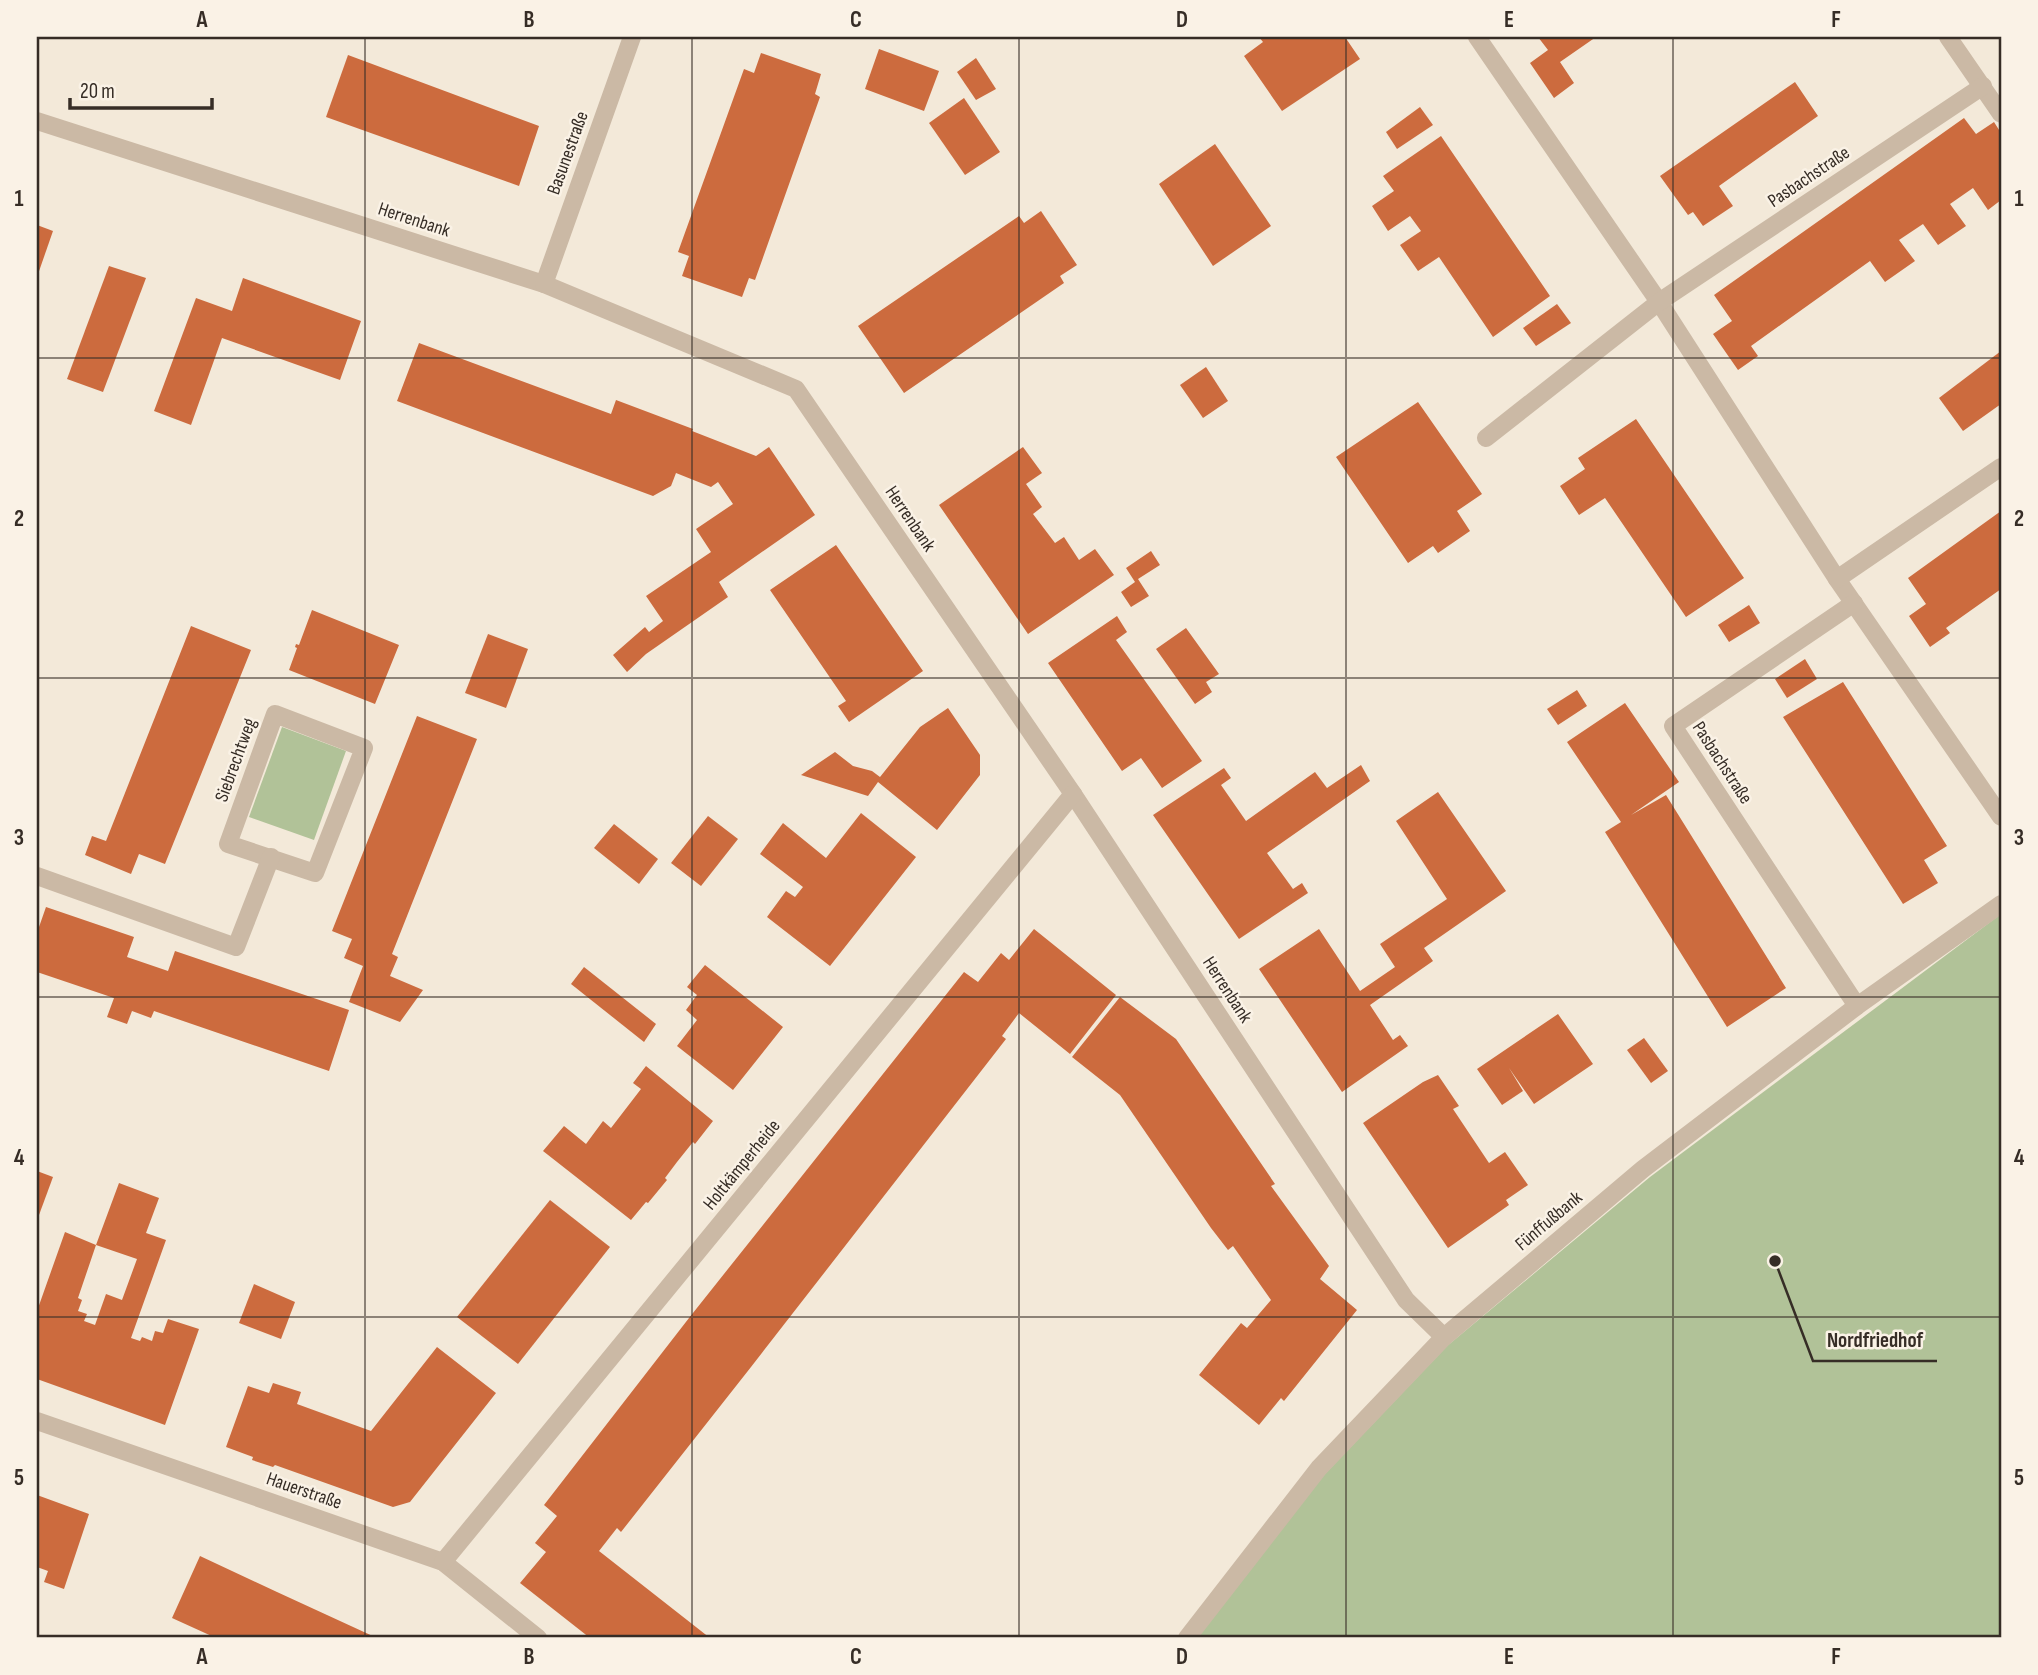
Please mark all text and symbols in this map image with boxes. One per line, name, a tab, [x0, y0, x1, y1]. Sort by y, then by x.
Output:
text: A	[196, 6, 209, 34]
text: B	[524, 6, 535, 34]
text: C	[850, 6, 862, 34]
text: D	[1176, 6, 1188, 34]
text: E	[1504, 6, 1514, 34]
text: F	[1831, 6, 1841, 34]
scale bar	[70, 66, 212, 110]
text: 20 m	[80, 79, 115, 104]
street label: Basunestraße	[542, 108, 594, 198]
street label: Pasbachstraße	[1764, 141, 1854, 213]
text: 1	[14, 185, 24, 213]
text: 1	[2014, 185, 2024, 213]
street label: Herrenbank	[375, 198, 454, 243]
street label: Herrenbank	[880, 482, 941, 557]
text: 2	[14, 505, 24, 533]
text: 2	[2014, 505, 2024, 533]
street label: Siebrechtweg	[210, 715, 262, 805]
street label: Pasbachstraße	[1687, 718, 1757, 808]
text: 3	[14, 824, 24, 852]
text: 3	[2014, 824, 2024, 852]
street label: Herrenbank	[1197, 953, 1257, 1028]
street label: Holtkämperheide	[699, 1115, 785, 1215]
text: 4	[14, 1144, 25, 1172]
text: 4	[2014, 1144, 2025, 1172]
street label: Fünffußbank	[1511, 1186, 1588, 1256]
callout: Nordfriedhof	[1813, 1319, 1937, 1361]
text: Nordfriedhof	[1827, 1328, 1924, 1353]
text: 5	[14, 1464, 24, 1492]
text: 5	[2014, 1464, 2024, 1492]
street label: Hauerstraße	[263, 1467, 345, 1515]
text: A	[196, 1643, 209, 1671]
text: B	[524, 1643, 535, 1671]
text: C	[850, 1643, 862, 1671]
text: D	[1176, 1643, 1188, 1671]
text: E	[1504, 1643, 1514, 1671]
text: F	[1831, 1643, 1841, 1671]

